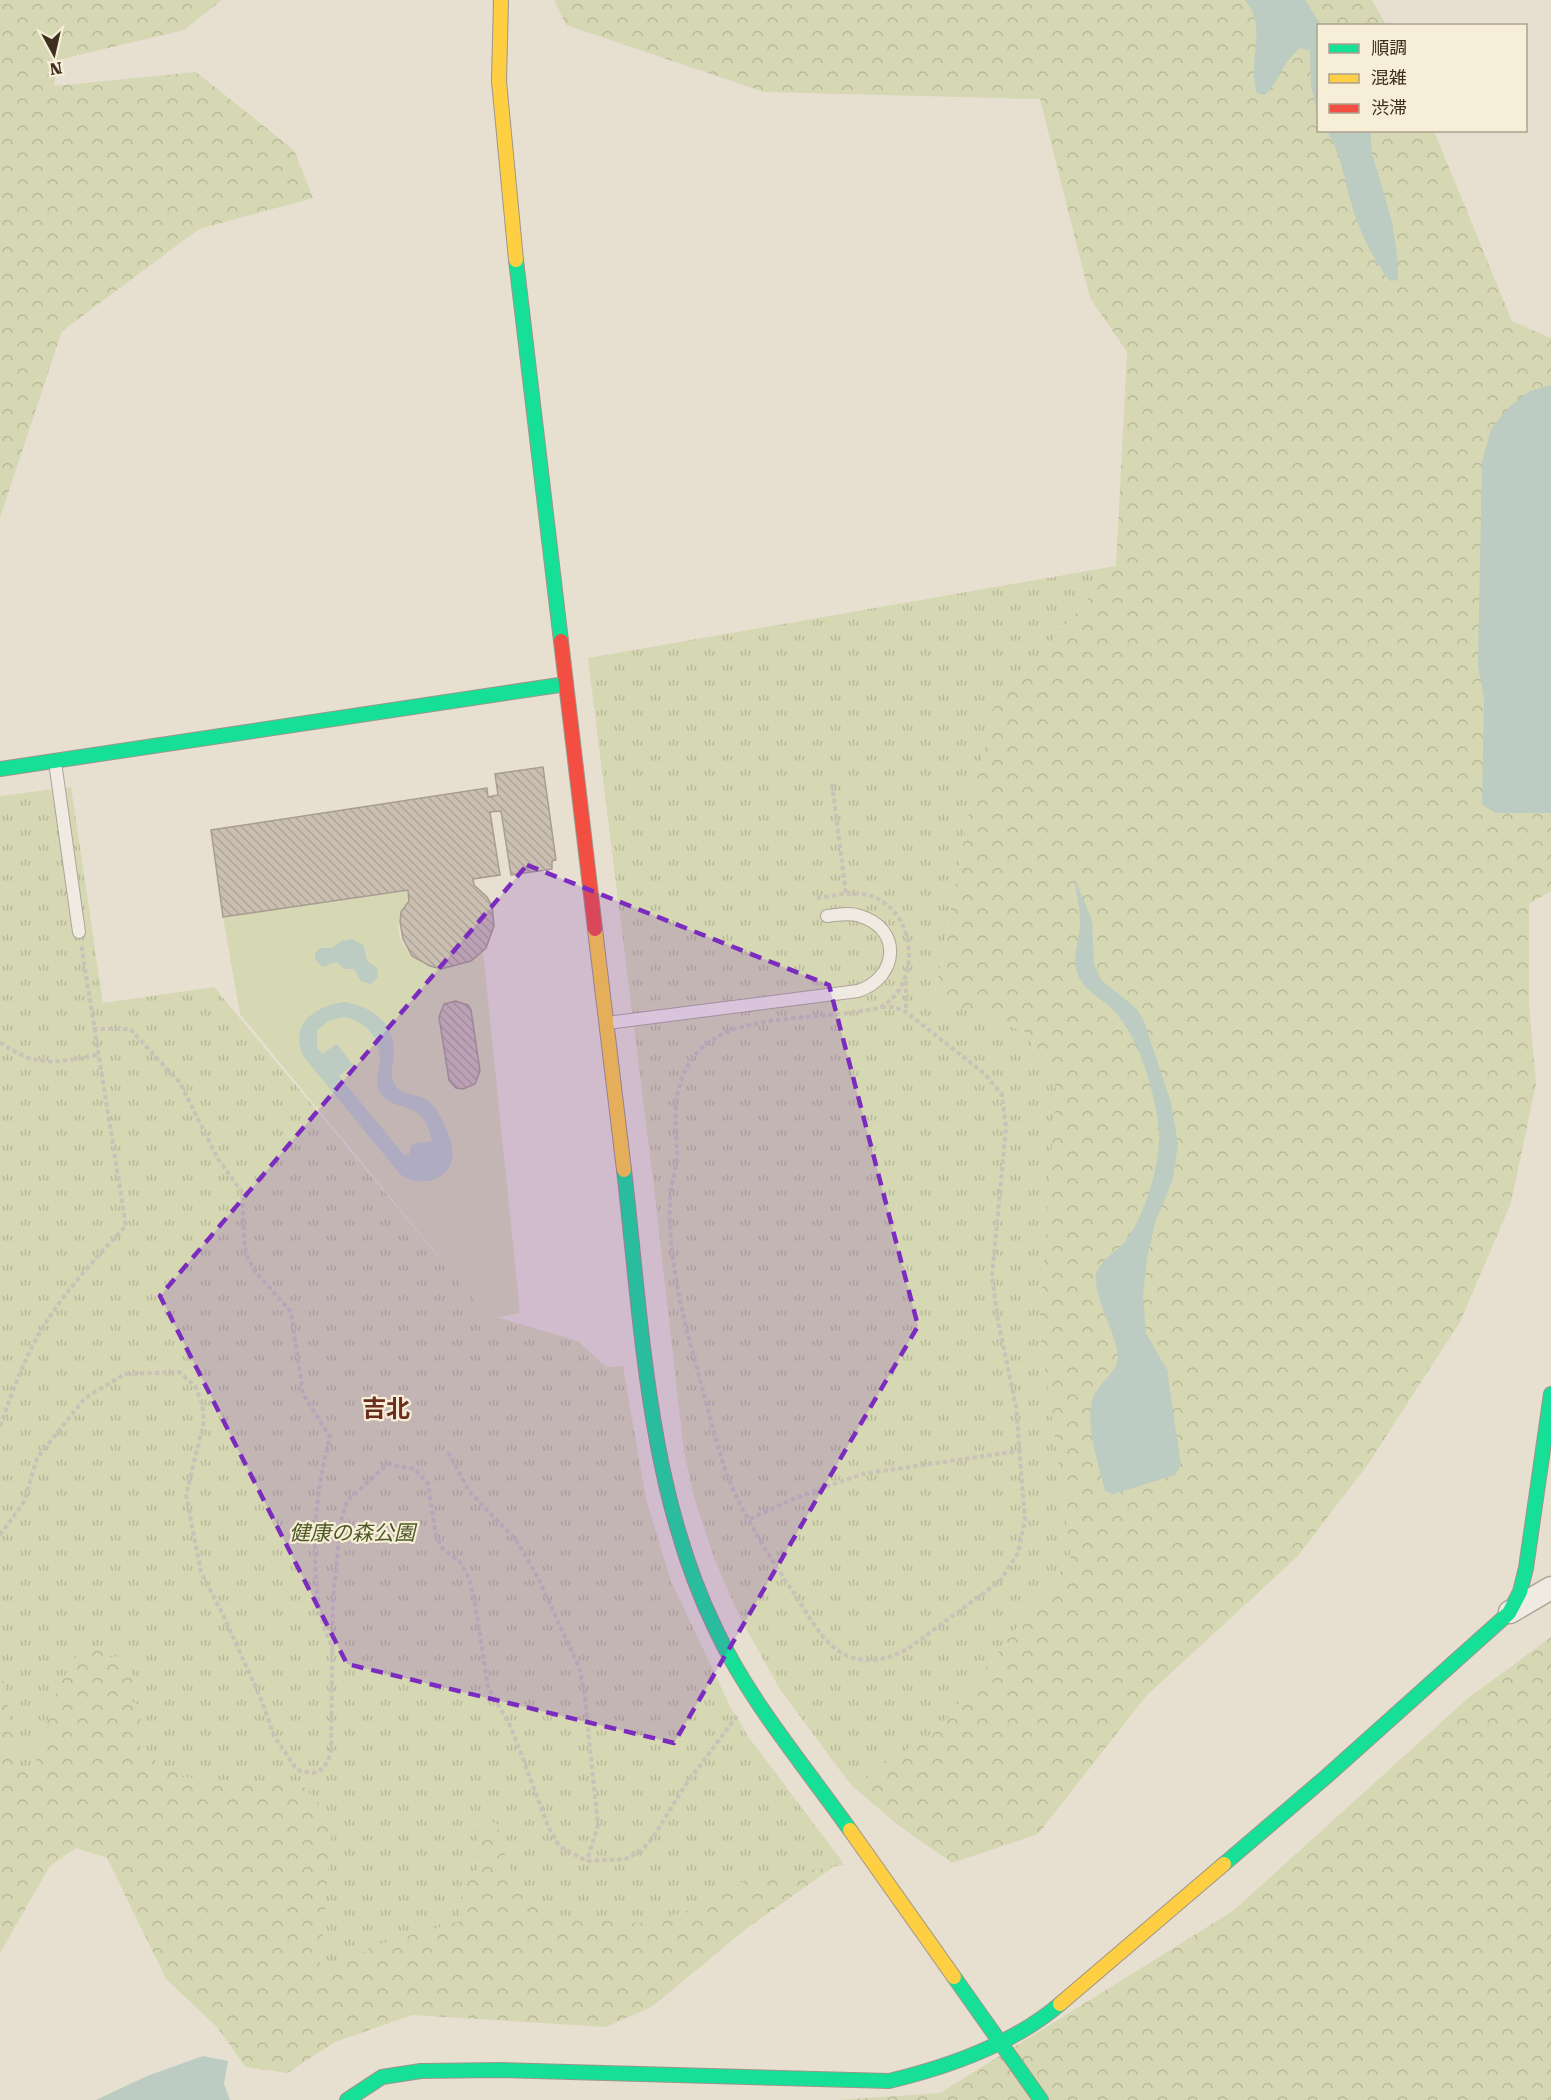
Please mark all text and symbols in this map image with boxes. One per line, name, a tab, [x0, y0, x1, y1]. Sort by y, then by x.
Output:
north arrow	[24, 24, 84, 84]
legend	[1317, 24, 1527, 132]
text: 順調	[1371, 37, 1407, 58]
text: N	[49, 58, 63, 79]
text: 混雑	[1371, 67, 1407, 88]
text: 渋滞	[1371, 97, 1407, 118]
district label: 吉北	[362, 1395, 410, 1423]
park label: 健康の森公園	[289, 1521, 418, 1545]

